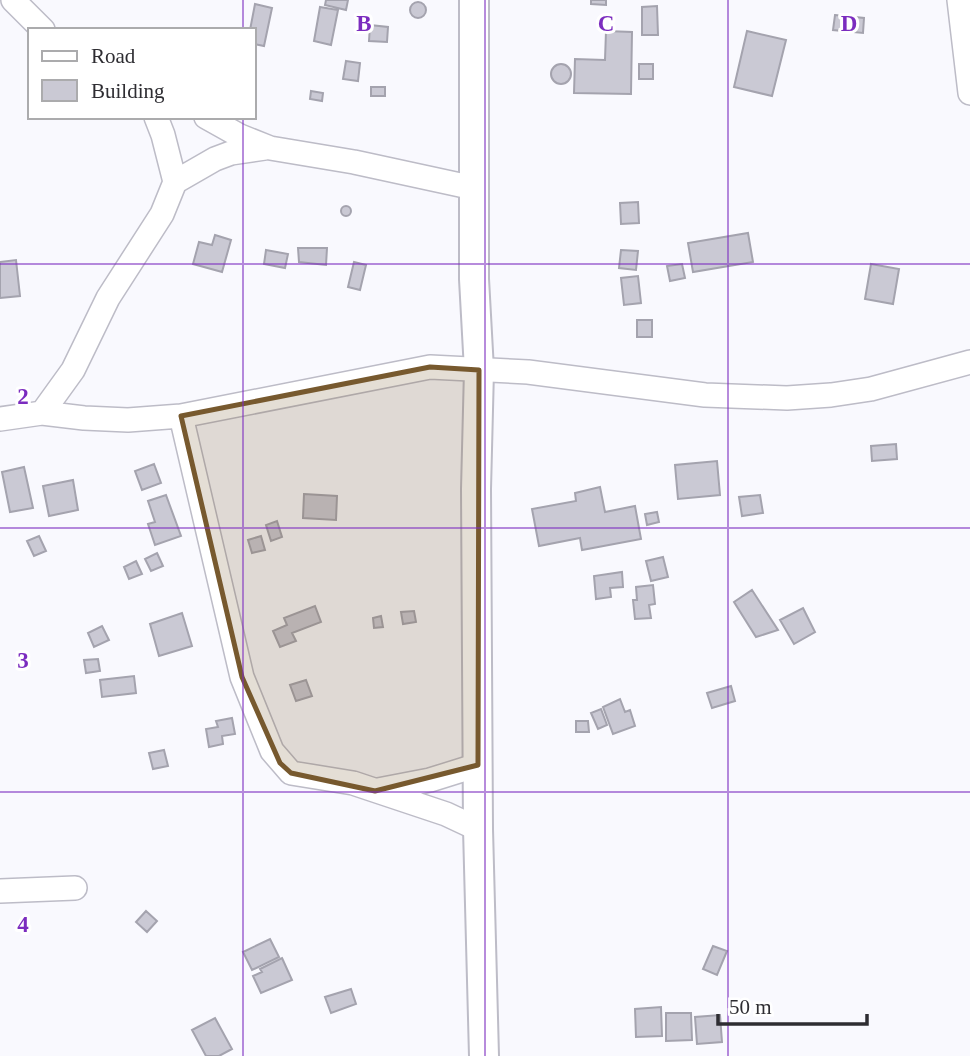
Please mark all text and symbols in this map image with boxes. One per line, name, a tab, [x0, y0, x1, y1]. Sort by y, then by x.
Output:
text: B	[356, 11, 372, 36]
text: C	[598, 11, 614, 36]
text: D	[841, 11, 857, 36]
legend	[28, 28, 256, 119]
text: Road	[91, 44, 136, 68]
text: Building	[91, 79, 165, 103]
text: 2	[17, 384, 29, 409]
text: 3	[17, 648, 29, 673]
text: 4	[17, 912, 29, 937]
scale bar	[718, 982, 867, 1026]
text: 50 m	[729, 995, 772, 1019]

